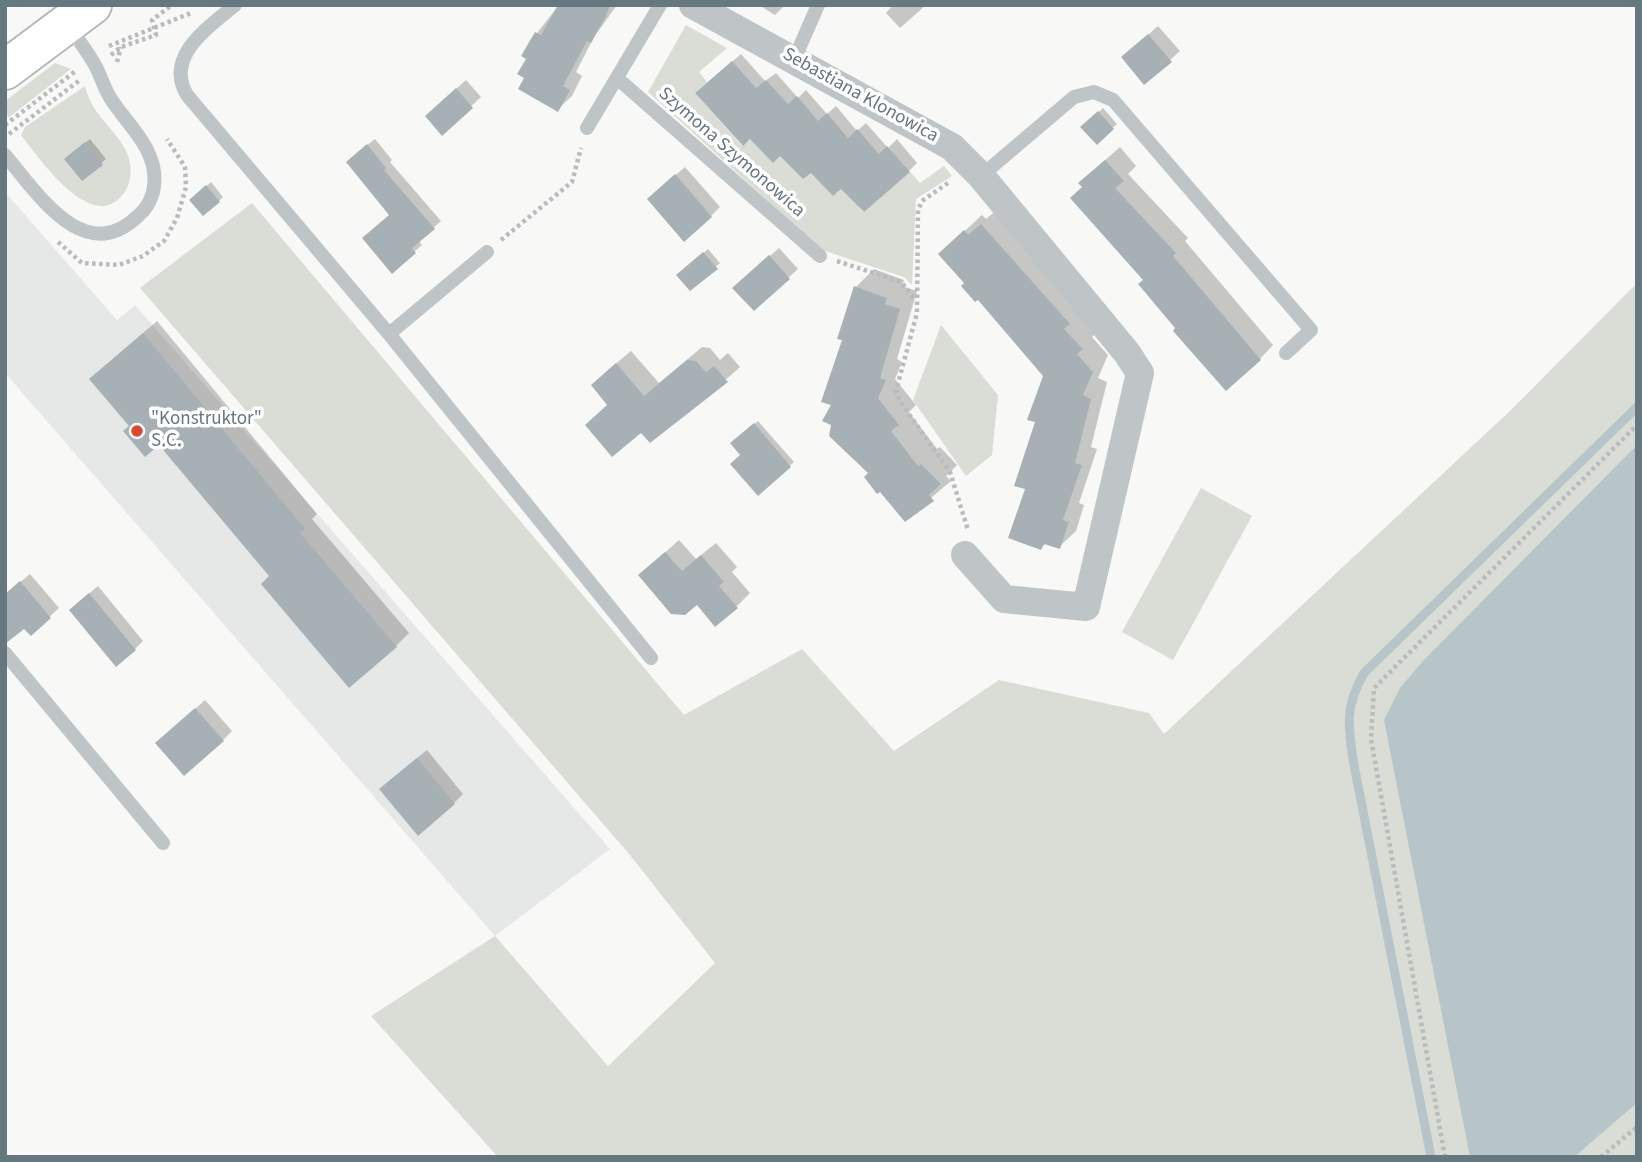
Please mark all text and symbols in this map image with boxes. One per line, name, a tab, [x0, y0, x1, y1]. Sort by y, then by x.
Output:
street label: Sebastiana Klonowica	[778, 44, 942, 148]
street label: Szymona Szymonowica	[653, 83, 809, 223]
place label: "Konstruktor" S.C.	[151, 409, 262, 453]
marker: "Konstruktor" S.C.	[129, 423, 145, 439]

